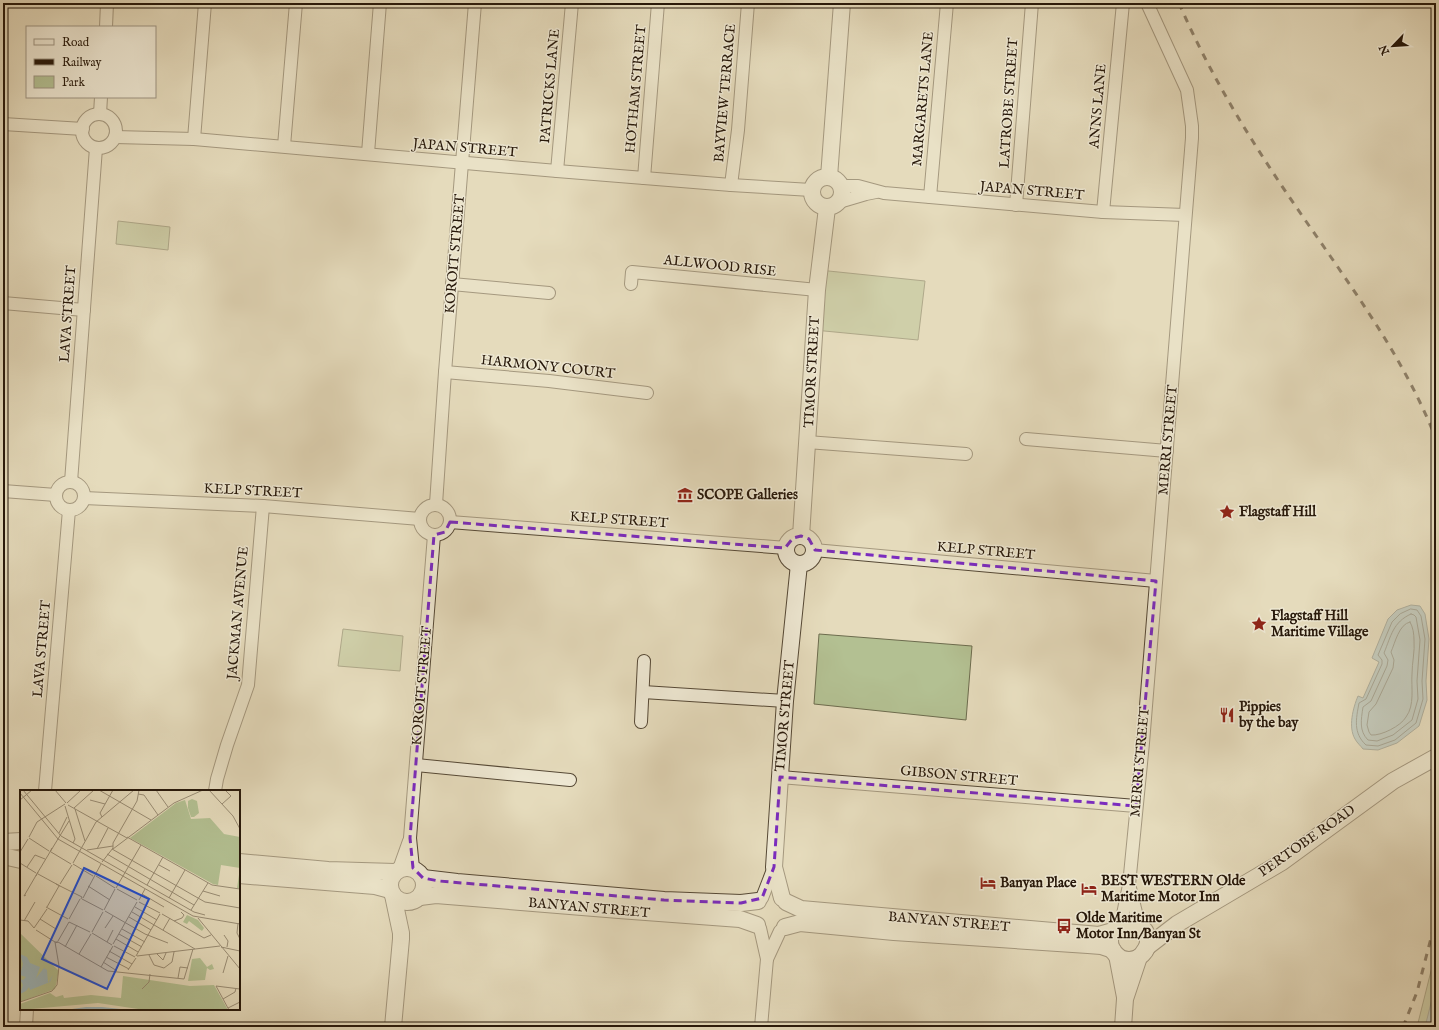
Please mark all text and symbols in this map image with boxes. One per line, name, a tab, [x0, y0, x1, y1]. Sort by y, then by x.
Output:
street label: HOTHAM STREET	[621, 23, 651, 154]
street label: BAYVIEW TERRACE	[710, 23, 740, 163]
legend	[26, 26, 156, 98]
north arrow	[1373, 26, 1413, 66]
street label: PATRICKS LANE	[536, 28, 564, 144]
street label: MARGARETS LANE	[908, 30, 938, 167]
text: Road	[62, 35, 90, 50]
street label: LATROBE STREET	[995, 36, 1023, 169]
text: N	[1376, 42, 1394, 58]
text: Railway	[62, 55, 101, 70]
street label: ANNS LANE	[1085, 63, 1111, 150]
text: Park	[62, 75, 85, 90]
street label: JAPAN STREET	[410, 134, 519, 162]
street label: JAPAN STREET	[977, 177, 1086, 205]
street label: KOROIT STREET	[441, 193, 469, 315]
street label: ALLWOOD RISE	[662, 251, 777, 281]
street label: LAVA STREET	[56, 264, 80, 363]
street label: TIMOR STREET	[800, 315, 824, 428]
street label: HARMONY COURT	[480, 351, 617, 383]
street label: MERRI STREET	[1154, 383, 1182, 496]
street label: KELP STREET	[203, 479, 303, 503]
museum icon: SCOPE Galleries	[676, 486, 694, 504]
place label: SCOPE Galleries	[697, 486, 798, 504]
place icon: Flagstaff Hill	[1218, 503, 1236, 521]
place label: Flagstaff Hill	[1239, 503, 1317, 521]
street label: KELP STREET	[569, 508, 670, 532]
street label: KELP STREET	[936, 538, 1037, 564]
street label: JACKMAN AVENUE	[223, 545, 253, 682]
street label: LAVA STREET	[29, 599, 55, 698]
place label: Flagstaff Hill Maritime Village	[1271, 607, 1369, 641]
place icon: Flagstaff Hill Maritime Village	[1250, 615, 1268, 633]
street label: KOROIT STREET	[408, 625, 436, 747]
street label: TIMOR STREET	[771, 659, 799, 773]
place label: Pippies by the bay	[1238, 698, 1299, 732]
street label: MERRI STREET	[1126, 705, 1154, 818]
restaurant icon: Pippies by the bay	[1218, 706, 1236, 724]
street label: GIBSON STREET	[900, 762, 1019, 790]
inset map	[20, 790, 240, 1010]
street label: PERTOBE ROAD	[1255, 801, 1359, 881]
place label: BEST WESTERN Olde Maritime Motor Inn	[1101, 872, 1246, 906]
hotel icon: Banyan Place	[979, 874, 997, 892]
place label: Banyan Place	[1000, 874, 1077, 892]
hotel icon: BEST WESTERN Olde Maritime Motor Inn	[1080, 880, 1098, 898]
street label: BANYAN STREET	[527, 894, 651, 922]
street label: BANYAN STREET	[887, 908, 1011, 936]
place label: Olde Maritime Motor Inn/Banyan St	[1076, 909, 1201, 943]
bus stop icon: Olde Maritime Motor Inn/Banyan St	[1055, 917, 1073, 935]

